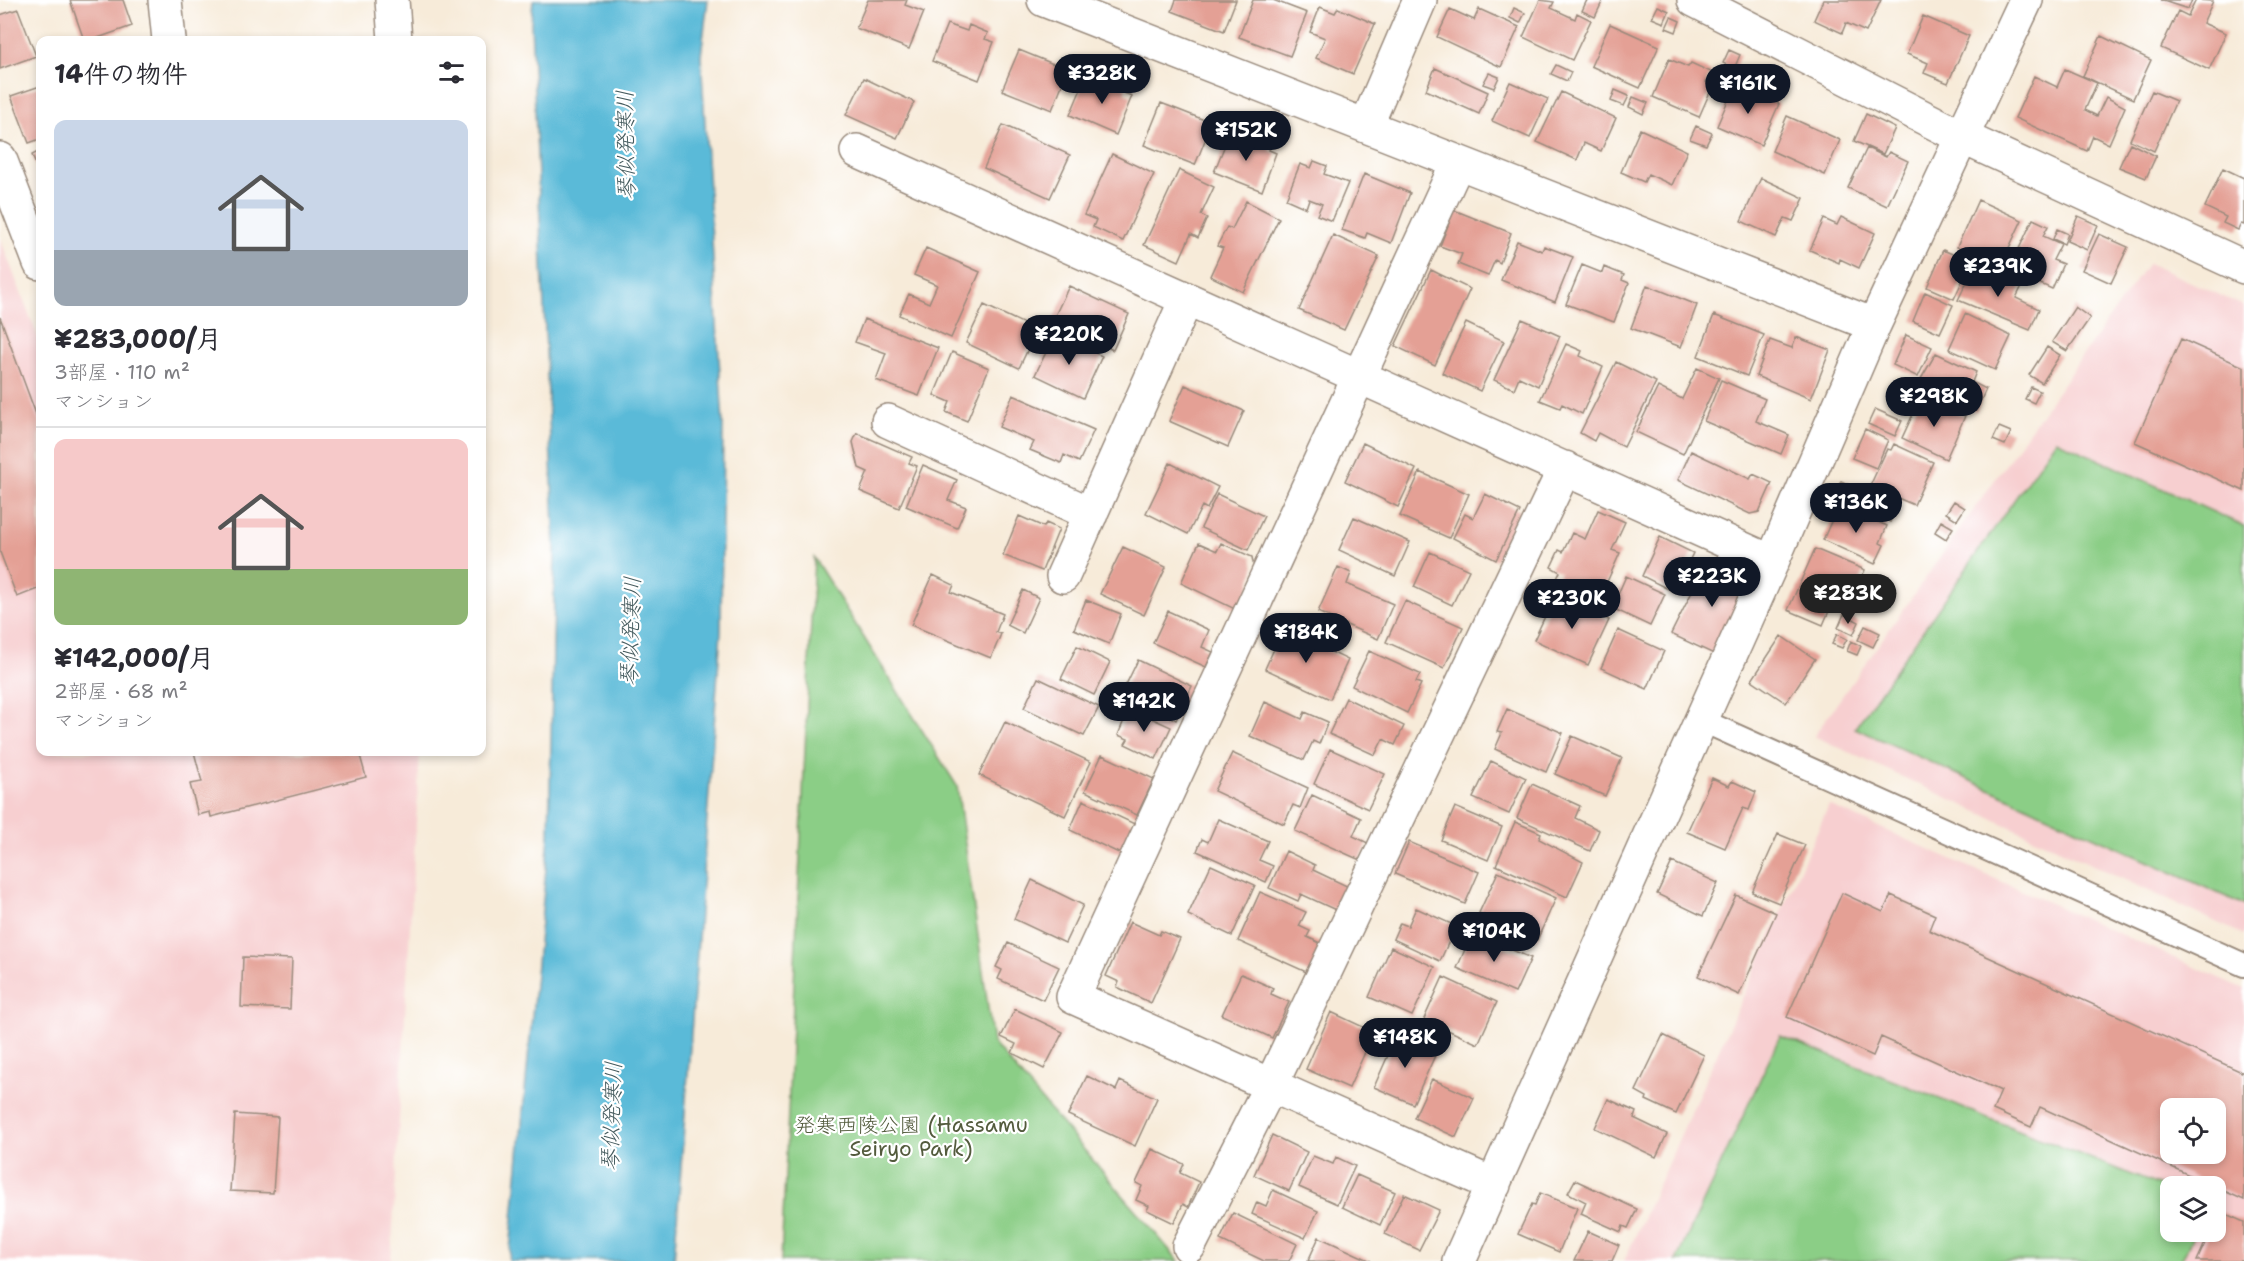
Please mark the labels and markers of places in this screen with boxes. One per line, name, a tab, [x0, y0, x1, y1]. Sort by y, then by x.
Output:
pin: ¥328K	[1060, 54, 1144, 105]
pin: ¥161K	[1706, 64, 1790, 115]
pin: ¥152K	[1204, 111, 1288, 162]
pin: ¥239K	[1956, 247, 2040, 298]
pin: ¥220K	[1027, 315, 1111, 366]
pin: ¥298K	[1892, 377, 1976, 428]
pin: ¥136K	[1814, 483, 1898, 534]
pin: ¥223K	[1670, 557, 1754, 608]
pin: ¥283K	[1806, 574, 1890, 625]
pin: ¥230K	[1530, 579, 1614, 630]
pin: ¥184K	[1264, 613, 1348, 664]
pin: ¥142K	[1102, 682, 1186, 733]
pin: ¥104K	[1452, 912, 1536, 963]
pin: ¥148K	[1363, 1018, 1447, 1069]

